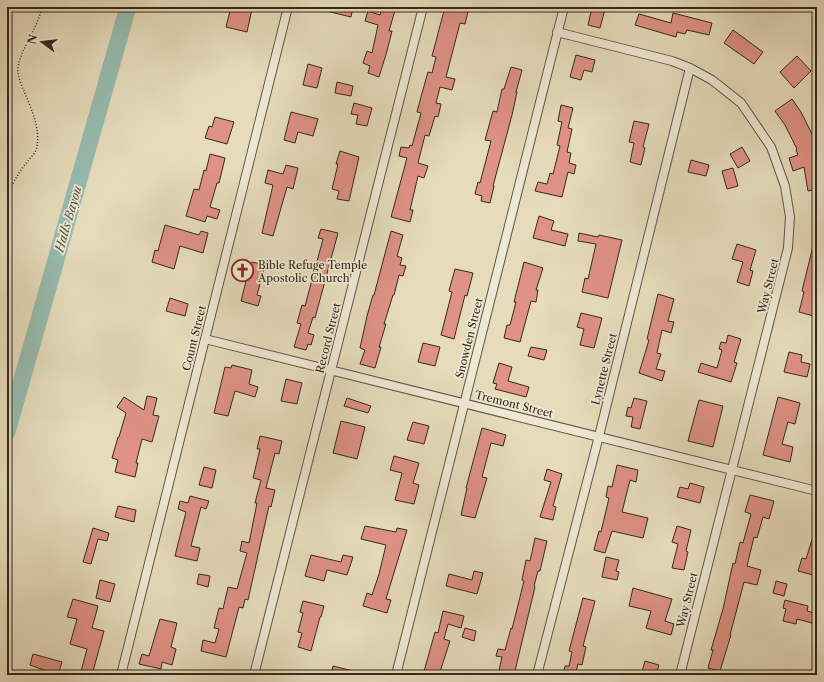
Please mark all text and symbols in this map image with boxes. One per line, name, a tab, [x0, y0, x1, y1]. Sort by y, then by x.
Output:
north arrow	[22, 22, 62, 62]
text: N	[24, 33, 40, 46]
water label: Halls Bayou	[51, 183, 85, 255]
street label: Way Street	[754, 257, 782, 316]
church icon: Bible Refuge Temple Apostolic Church	[230, 258, 256, 284]
place label: Bible Refuge Temple Apostolic Church	[257, 258, 367, 285]
street label: Snowden Street	[452, 296, 486, 380]
street label: Record Street	[313, 301, 344, 375]
street label: Count Street	[179, 304, 209, 372]
street label: Lynette Street	[588, 331, 620, 407]
street label: Tremont Street	[473, 388, 555, 421]
street label: Way Street	[673, 571, 701, 630]

